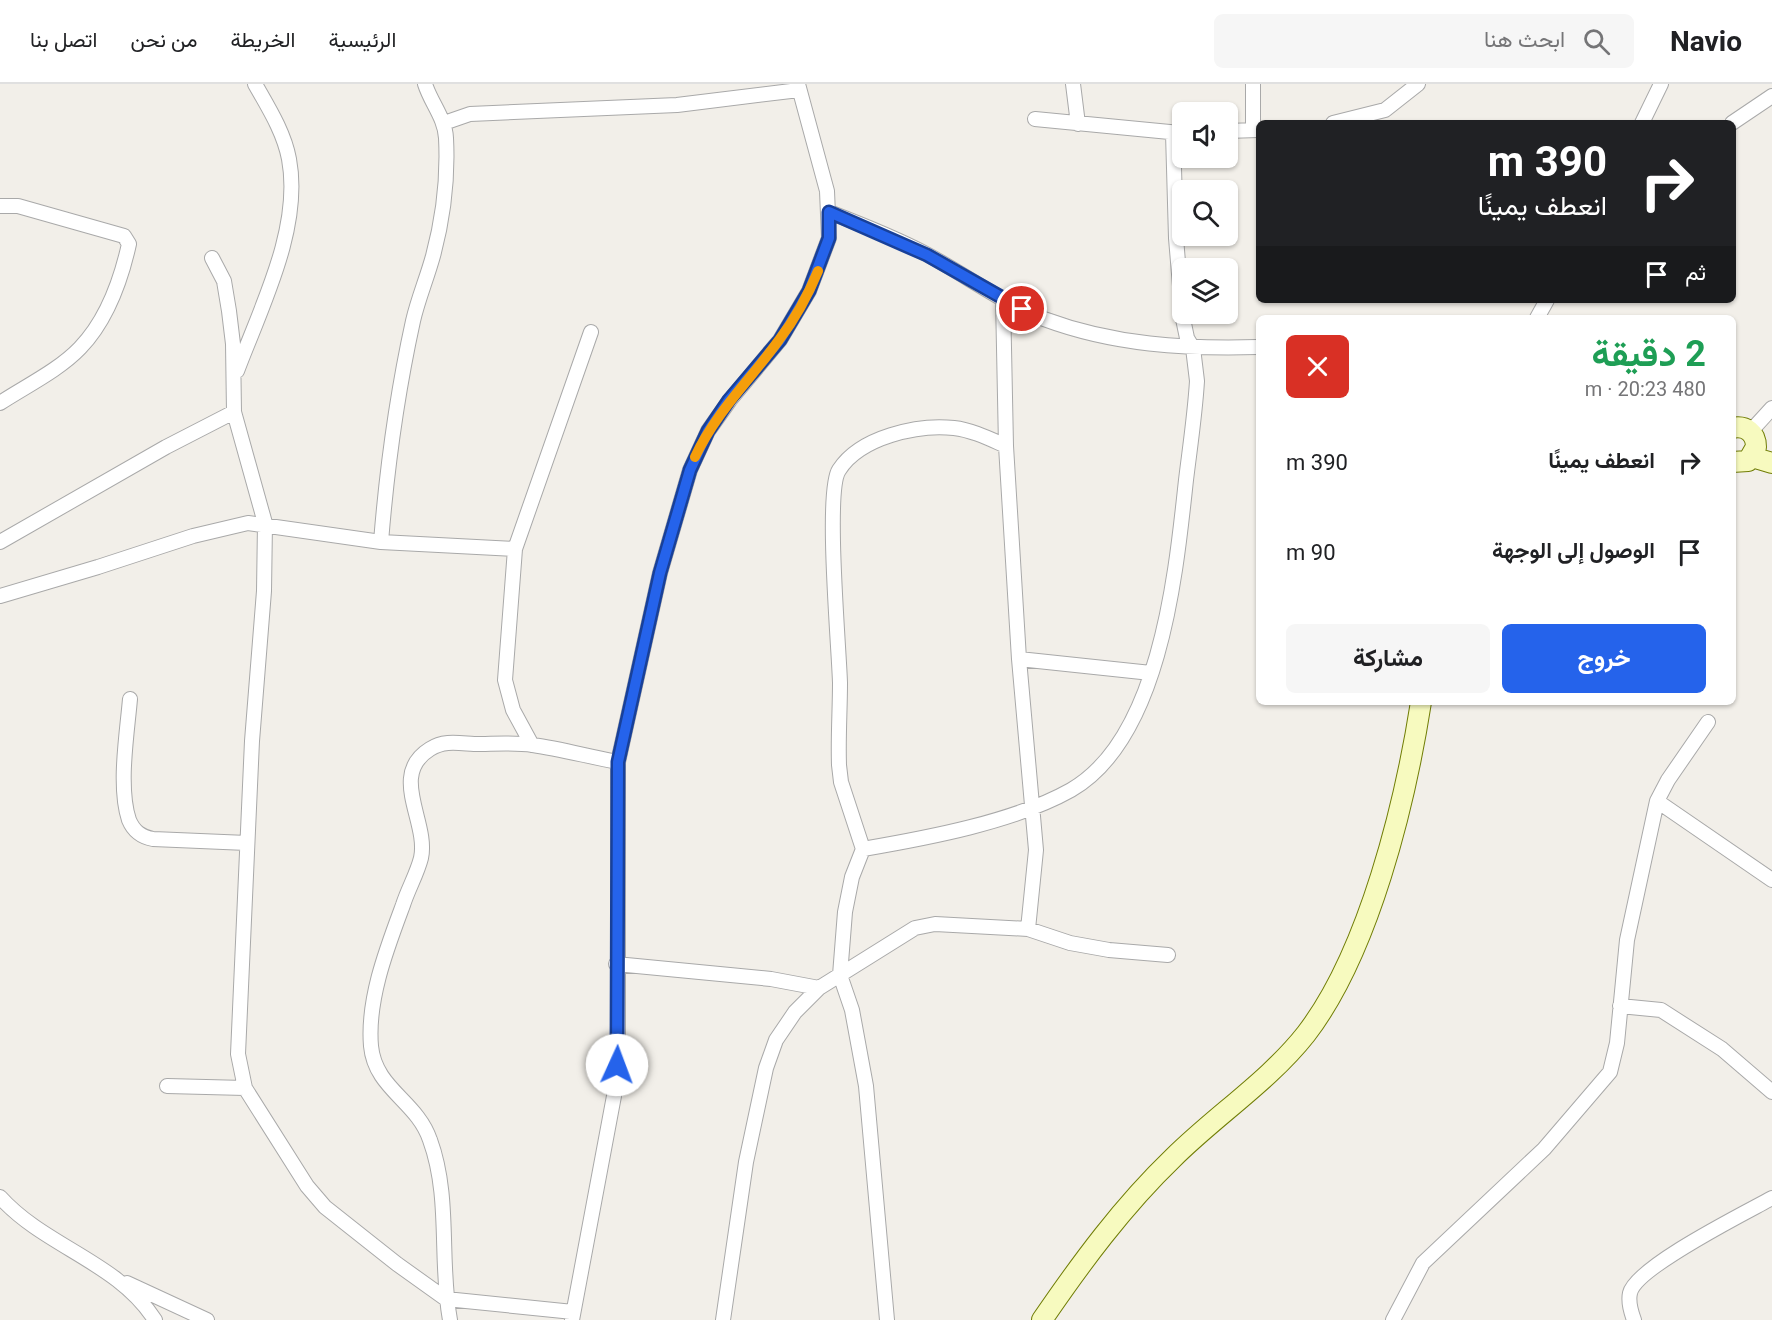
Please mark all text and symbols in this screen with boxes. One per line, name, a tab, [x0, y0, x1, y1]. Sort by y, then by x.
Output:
search box	[1214, 14, 1634, 68]
icon: search	[1580, 25, 1613, 58]
text: Navio	[1670, 25, 1742, 58]
text: ابحث هنا	[1484, 27, 1565, 52]
text: اتصل بنا	[30, 28, 97, 52]
text: من نحن	[130, 28, 197, 52]
text: الخريطة	[230, 28, 295, 52]
text: الرئيسية	[328, 28, 396, 52]
map controls	[1172, 102, 1238, 324]
button: sound	[1172, 102, 1238, 168]
text: 390 m	[1488, 137, 1607, 186]
icon: right	[1628, 144, 1706, 222]
button: search	[1172, 180, 1238, 246]
text: انعطف يمينًا	[1478, 190, 1607, 222]
button: layers	[1172, 258, 1238, 324]
icon: arrive	[1640, 258, 1673, 291]
text: ثم	[1685, 260, 1706, 285]
pin	[996, 283, 1047, 334]
icon: arrive	[1005, 292, 1038, 325]
text: 2 دقيقة	[1592, 333, 1706, 375]
button: close	[1286, 335, 1349, 398]
text: 480 m · 20:23	[1585, 377, 1706, 401]
icon: right	[1673, 446, 1706, 479]
text: انعطف يمينًا	[1548, 448, 1655, 473]
text: 390 m	[1286, 450, 1348, 475]
icon: arrive	[1673, 536, 1706, 569]
text: الوصول إلى الوجهة	[1492, 538, 1655, 563]
text: 90 m	[1286, 540, 1336, 565]
button: مشاركة	[1286, 624, 1490, 693]
button: خروج	[1502, 624, 1706, 693]
position arrow	[585, 1033, 649, 1097]

